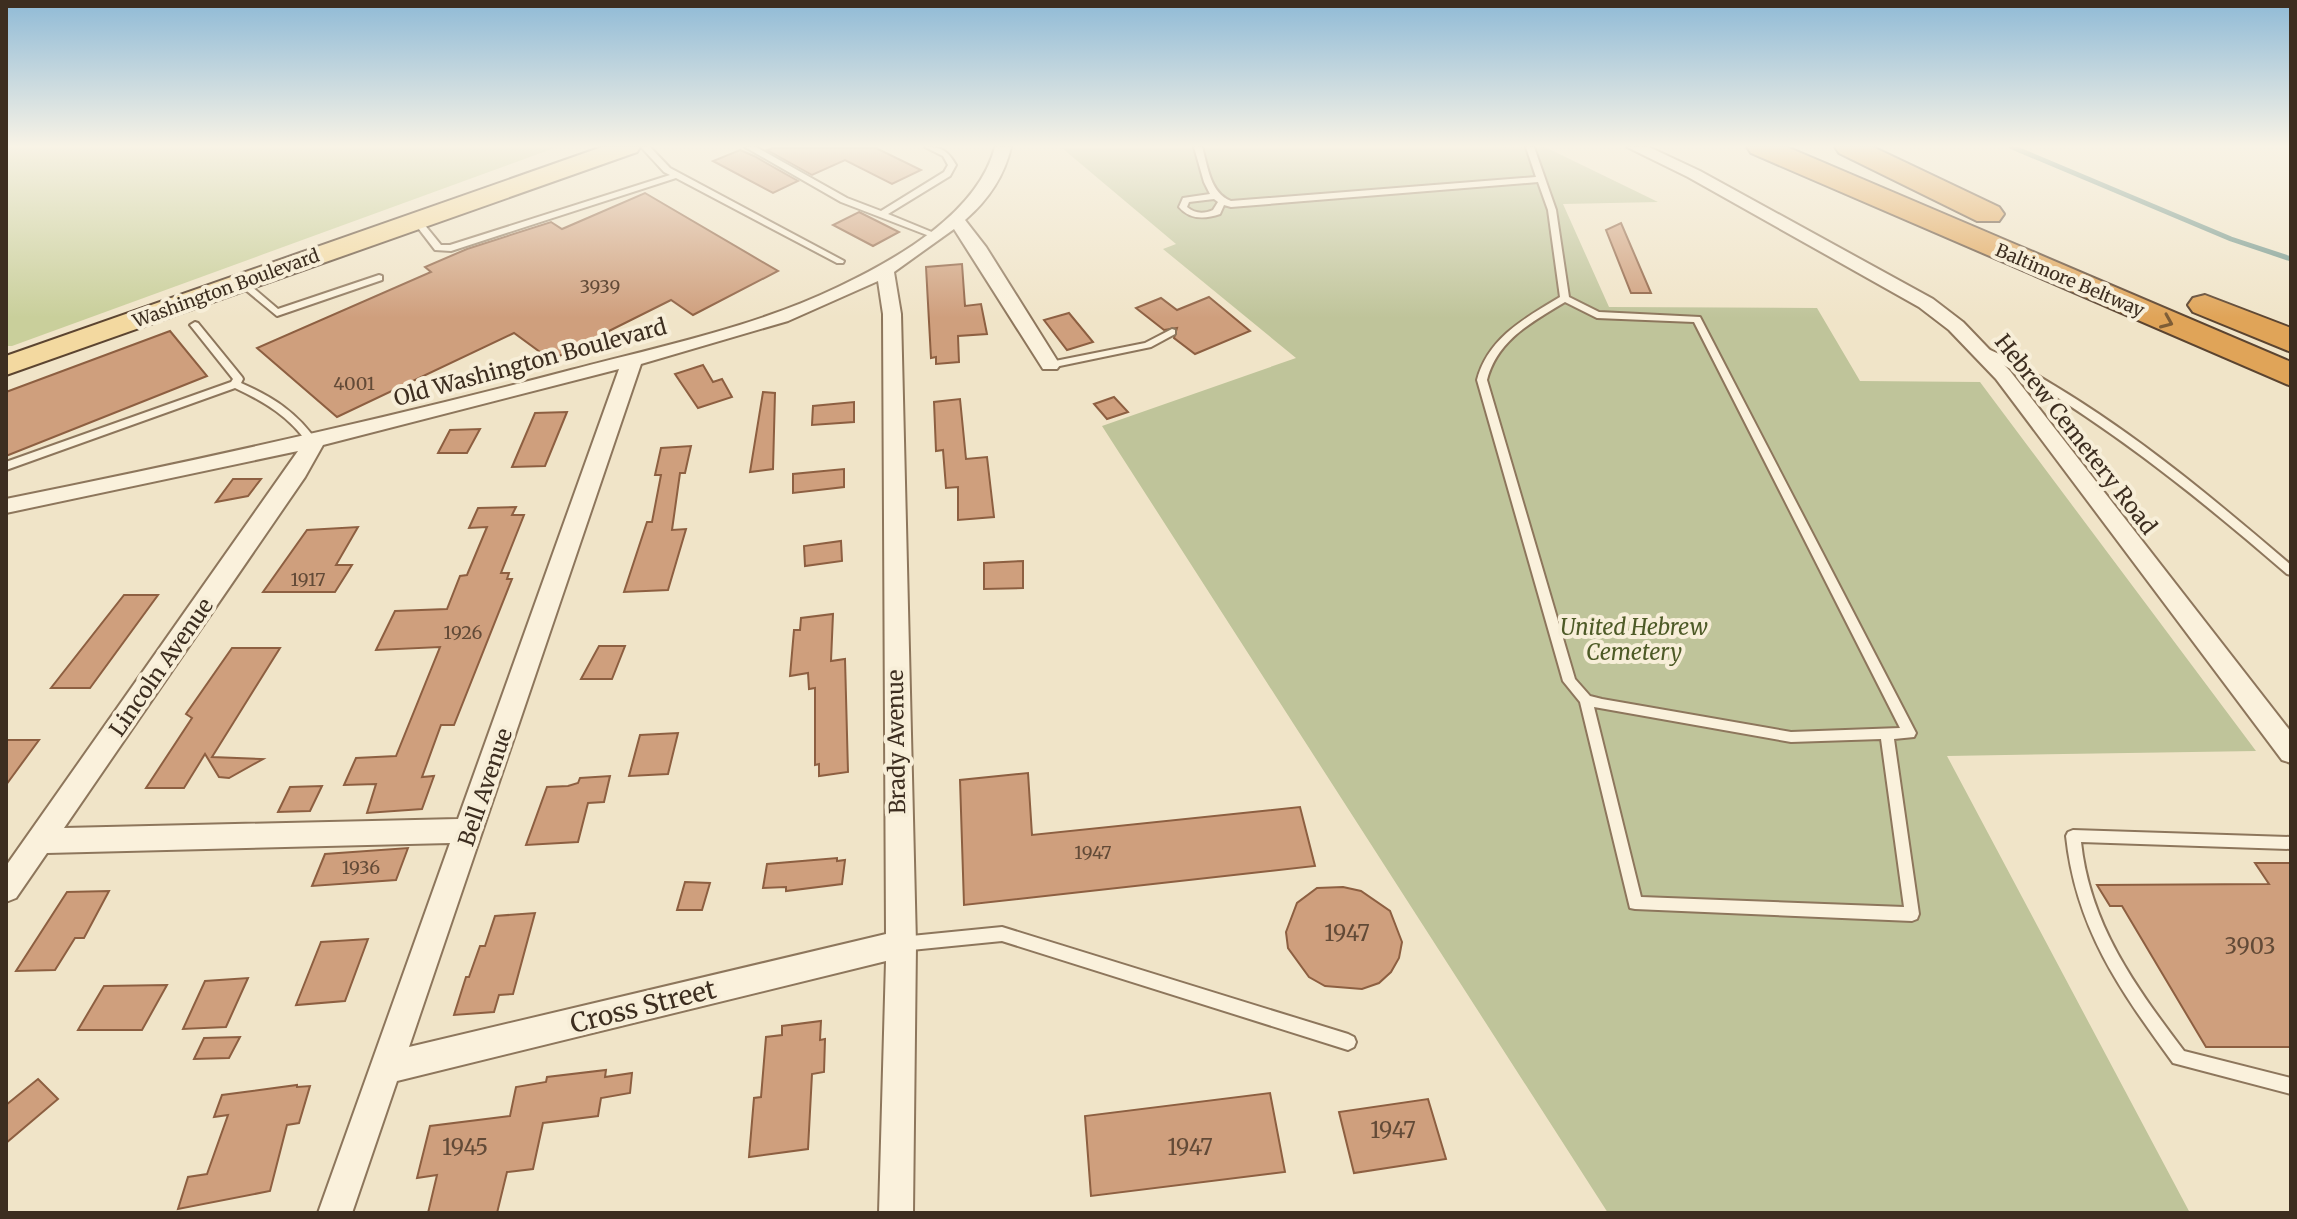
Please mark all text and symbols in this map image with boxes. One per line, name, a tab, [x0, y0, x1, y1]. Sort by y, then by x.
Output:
street label: Baltimore Beltway	[1992, 238, 2148, 322]
street label: Washington Boulevard	[129, 243, 323, 333]
house number: 3939	[580, 275, 620, 298]
street label: Old Washington Boulevard	[390, 312, 670, 412]
one-way arrow	[2159, 312, 2173, 328]
street label: Hebrew Cemetery Road	[1989, 328, 2163, 540]
house number: 4001	[333, 372, 375, 395]
house number: 1917	[291, 568, 325, 591]
street label: Lincoln Avenue	[103, 592, 219, 742]
park label: United Hebrew Cemetery	[1560, 613, 1708, 666]
house number: 1926	[444, 621, 482, 644]
street label: Brady Avenue	[881, 669, 911, 815]
street label: Bell Avenue	[452, 724, 518, 850]
house number: 1947	[1074, 841, 1112, 864]
house number: 1936	[342, 856, 380, 879]
house number: 1947	[1324, 919, 1370, 947]
house number: 3903	[2224, 932, 2276, 960]
street label: Cross Street	[567, 972, 719, 1040]
house number: 1947	[1370, 1116, 1416, 1144]
house number: 1945	[442, 1133, 488, 1161]
house number: 1947	[1167, 1133, 1213, 1161]

